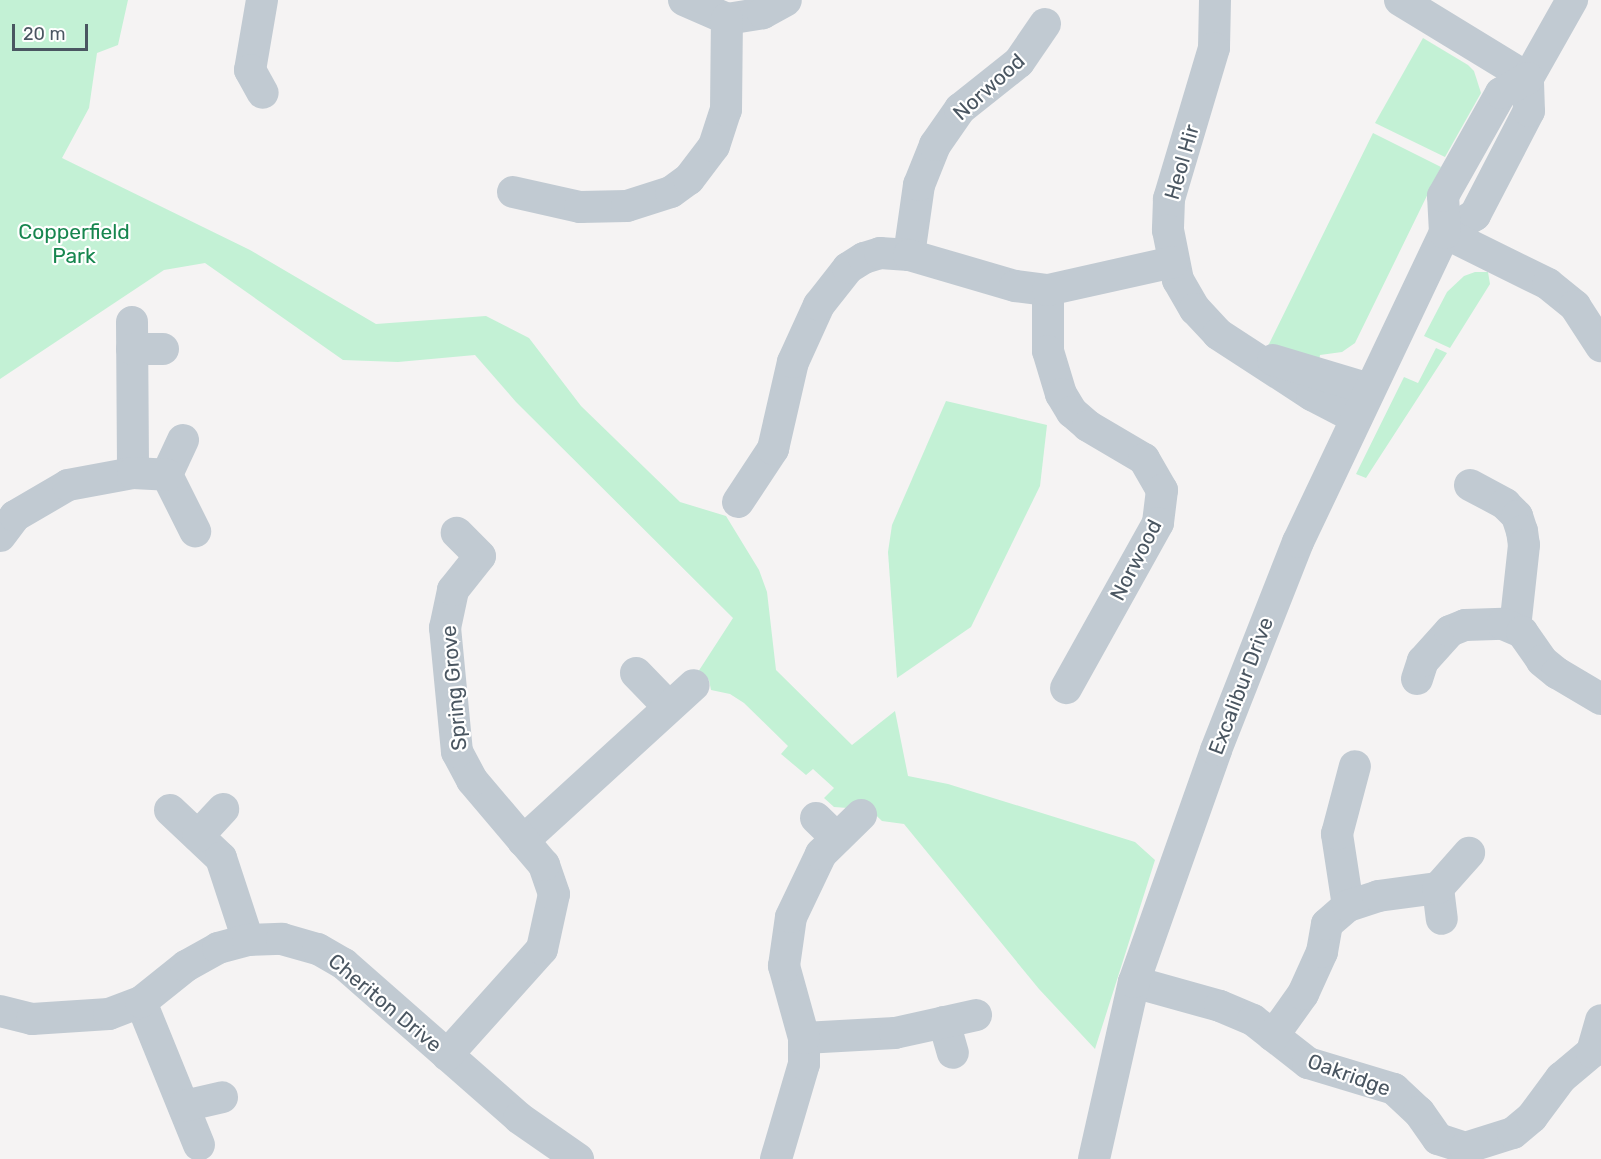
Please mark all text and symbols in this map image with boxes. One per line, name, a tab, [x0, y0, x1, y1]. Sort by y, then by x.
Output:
scale bar	[15, 12, 92, 50]
text: 20 m	[23, 23, 65, 45]
street label: Norwood	[948, 48, 1030, 126]
street label: Heol Hir	[1159, 121, 1205, 203]
park label: Copperfield Park	[18, 219, 130, 269]
street label: Norwood	[1105, 515, 1167, 605]
street label: Excalibur Drive	[1203, 613, 1279, 759]
street label: Spring Grove	[436, 624, 472, 752]
street label: Cheriton Drive	[323, 948, 447, 1058]
street label: Oakridge	[1304, 1048, 1394, 1102]

